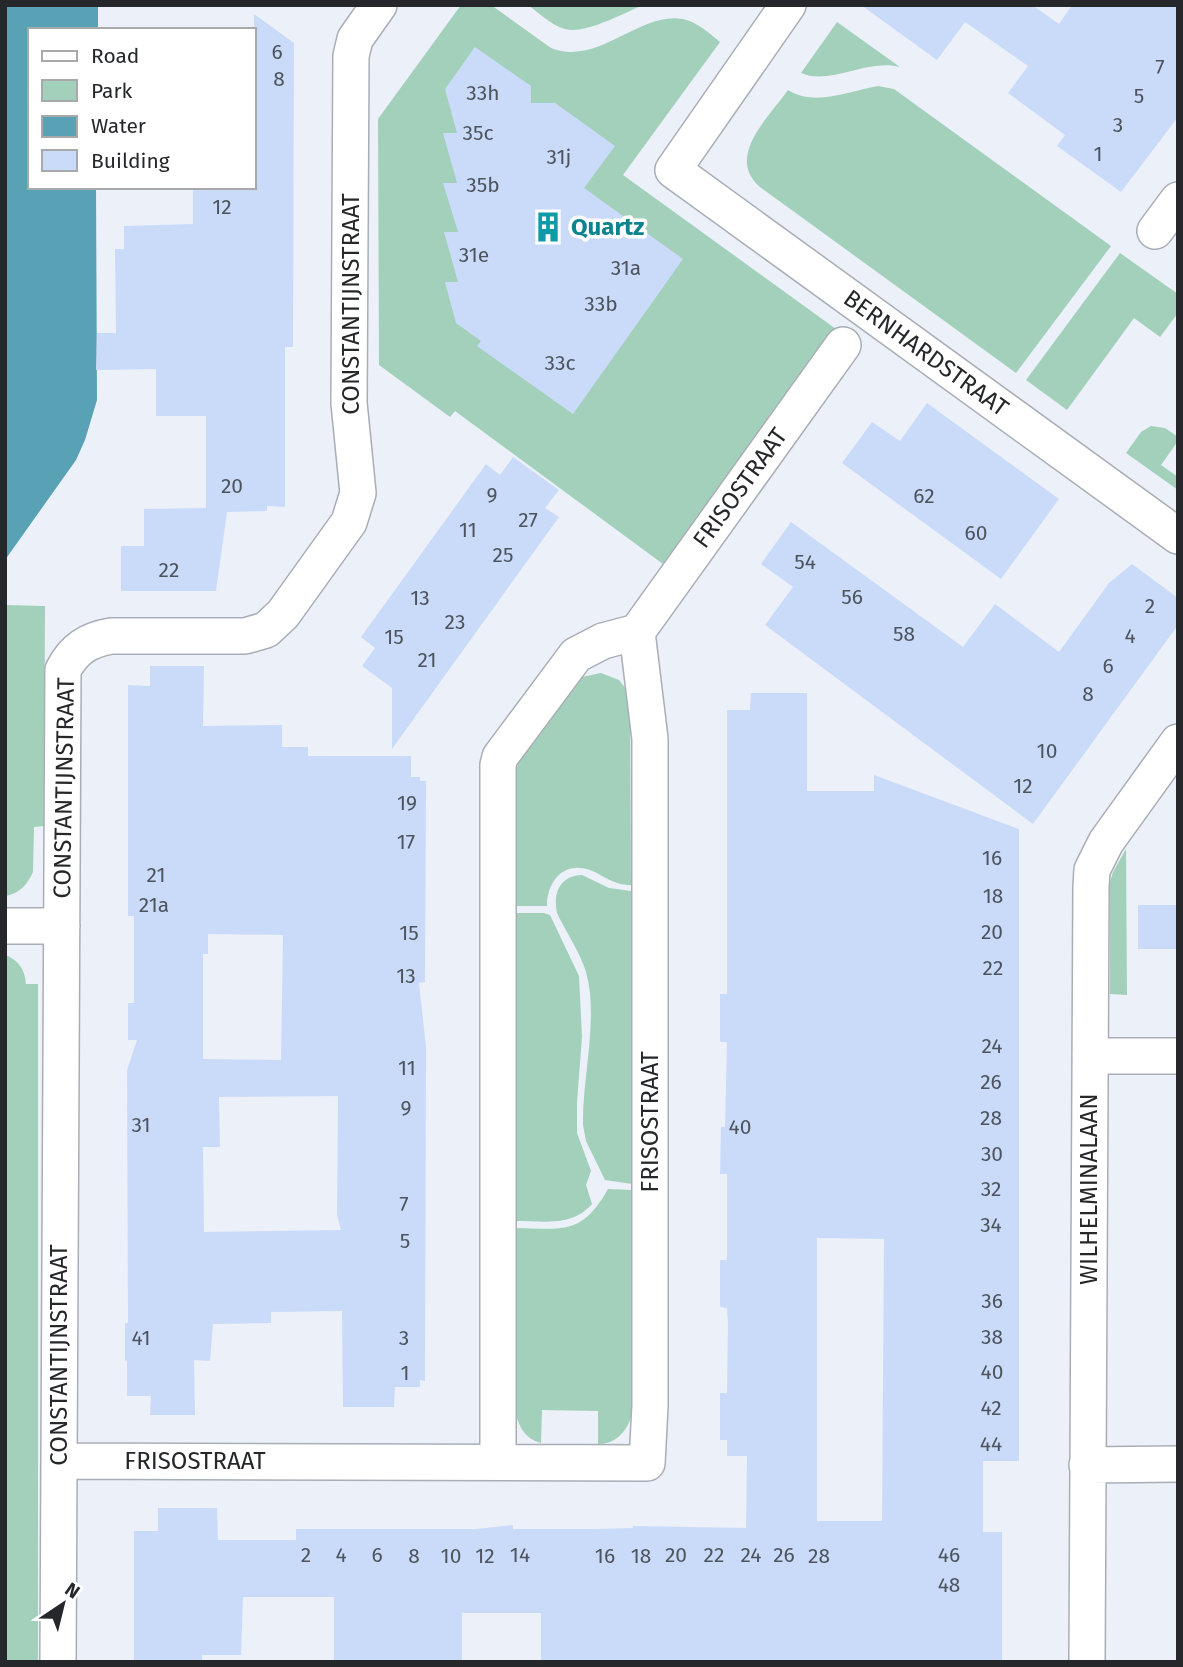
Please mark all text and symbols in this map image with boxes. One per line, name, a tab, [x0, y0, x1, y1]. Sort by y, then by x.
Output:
legend	[28, 28, 256, 189]
house number: 6	[271, 39, 283, 65]
text: Road	[91, 43, 139, 69]
house number: 7	[1155, 54, 1165, 80]
house number: 8	[273, 66, 285, 92]
text: Park	[91, 78, 133, 104]
house number: 33h	[466, 80, 500, 106]
house number: 5	[1134, 83, 1144, 109]
house number: 3	[1113, 112, 1123, 138]
text: Water	[91, 113, 146, 139]
house number: 35c	[462, 120, 494, 146]
house number: 1	[1093, 141, 1103, 167]
house number: 31j	[547, 144, 571, 170]
text: Building	[91, 148, 170, 174]
house number: 35b	[466, 172, 500, 198]
street label: CONSTANTIJNSTRAAT	[337, 193, 365, 415]
house number: 12	[212, 194, 232, 220]
building icon: Quartz	[531, 210, 565, 244]
place label: Quartz	[571, 213, 644, 241]
house number: 31e	[459, 242, 489, 268]
house number: 31a	[611, 255, 641, 281]
street label: BERNHARDSTRAAT	[838, 284, 1014, 422]
house number: 33b	[584, 291, 618, 317]
house number: 33c	[545, 350, 576, 376]
street label: FRISOSTRAAT	[687, 422, 793, 553]
house number: 20	[221, 473, 243, 499]
house number: 9	[486, 482, 498, 508]
house number: 62	[913, 483, 935, 509]
house number: 27	[518, 507, 538, 533]
house number: 11	[459, 517, 477, 543]
house number: 60	[965, 520, 987, 546]
house number: 25	[493, 542, 513, 568]
house number: 54	[794, 549, 816, 575]
house number: 22	[159, 557, 179, 583]
house number: 56	[841, 584, 863, 610]
house number: 13	[410, 585, 430, 611]
house number: 2	[1145, 593, 1155, 619]
house number: 23	[445, 609, 465, 635]
house number: 58	[893, 621, 915, 647]
house number: 4	[1124, 623, 1136, 649]
house number: 15	[384, 624, 404, 650]
house number: 21	[418, 647, 436, 673]
house number: 6	[1102, 653, 1114, 679]
street label: CONSTANTIJNSTRAAT	[48, 677, 80, 899]
house number: 8	[1082, 681, 1094, 707]
house number: 10	[1037, 738, 1057, 764]
house number: 12	[1013, 773, 1033, 799]
house number: 19	[397, 790, 417, 816]
house number: 17	[397, 829, 415, 855]
house number: 16	[982, 845, 1002, 871]
house number: 21	[147, 862, 165, 888]
house number: 18	[983, 883, 1003, 909]
house number: 21a	[139, 892, 169, 918]
house number: 20	[981, 919, 1003, 945]
house number: 15	[399, 920, 419, 946]
house number: 22	[983, 955, 1003, 981]
house number: 13	[396, 963, 416, 989]
house number: 24	[982, 1033, 1003, 1059]
street label: FRISOSTRAAT	[636, 1051, 664, 1193]
house number: 11	[398, 1055, 416, 1081]
house number: 26	[980, 1069, 1002, 1095]
street label: WILHELMINALAAN	[1075, 1093, 1103, 1285]
house number: 9	[400, 1095, 412, 1121]
house number: 28	[980, 1105, 1002, 1131]
house number: 31	[131, 1112, 151, 1138]
house number: 40	[729, 1114, 751, 1140]
house number: 30	[981, 1141, 1003, 1167]
house number: 32	[981, 1176, 1001, 1202]
house number: 7	[399, 1191, 409, 1217]
house number: 34	[980, 1212, 1002, 1238]
house number: 5	[400, 1228, 410, 1254]
street label: CONSTANTIJNSTRAAT	[45, 1244, 73, 1466]
house number: 36	[981, 1288, 1003, 1314]
house number: 38	[981, 1324, 1003, 1350]
house number: 41	[131, 1325, 151, 1351]
house number: 3	[399, 1325, 409, 1351]
house number: 40	[981, 1359, 1003, 1385]
house number: 1	[400, 1360, 410, 1386]
house number: 42	[980, 1395, 1002, 1421]
house number: 44	[980, 1431, 1002, 1457]
street label: FRISOSTRAAT	[124, 1447, 266, 1475]
house number: 2	[301, 1542, 311, 1568]
house number: 4	[335, 1542, 347, 1568]
house number: 6	[371, 1542, 383, 1568]
house number: 14	[510, 1542, 530, 1568]
house number: 20	[665, 1542, 687, 1568]
house number: 22	[704, 1542, 724, 1568]
house number: 24	[741, 1542, 762, 1568]
house number: 26	[773, 1542, 795, 1568]
house number: 46	[938, 1542, 960, 1568]
house number: 8	[408, 1543, 420, 1569]
house number: 10	[441, 1543, 461, 1569]
house number: 12	[475, 1543, 495, 1569]
house number: 16	[595, 1543, 615, 1569]
house number: 18	[631, 1543, 651, 1569]
house number: 28	[808, 1543, 830, 1569]
north arrow	[28, 1569, 98, 1639]
house number: 48	[938, 1572, 960, 1598]
text: N	[61, 1577, 84, 1604]

